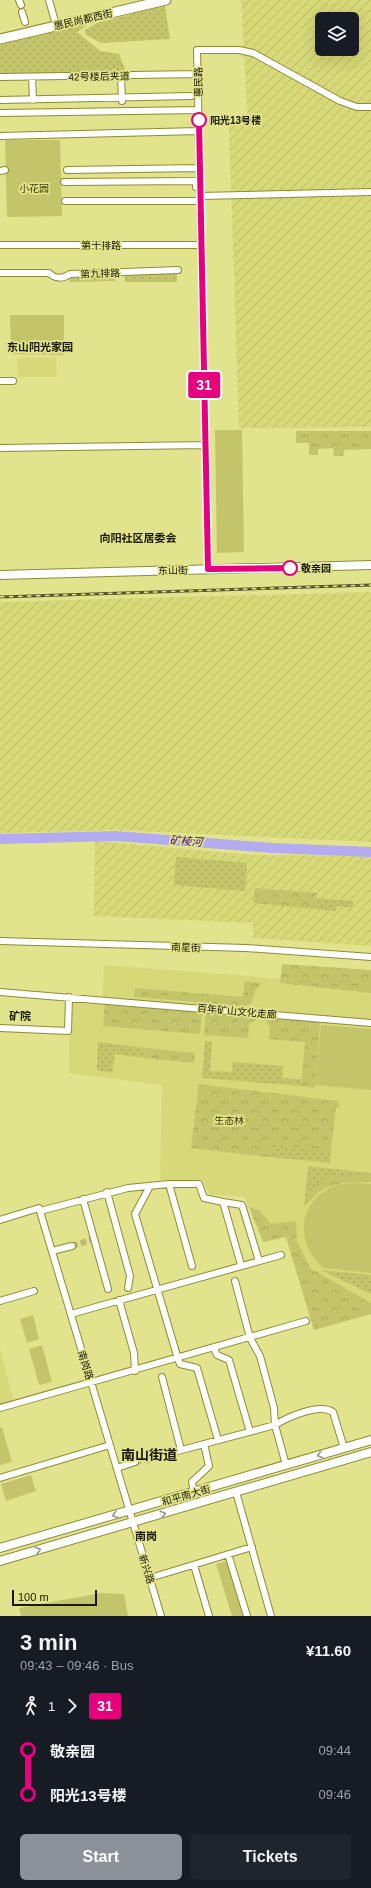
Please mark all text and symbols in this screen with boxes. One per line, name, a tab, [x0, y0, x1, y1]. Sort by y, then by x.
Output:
street label: 惠民尚都西街	[53, 7, 114, 32]
map controls	[315, 12, 359, 56]
button: layers	[315, 12, 359, 56]
street label: 惠民路	[193, 67, 204, 97]
street label: 42号楼后夹道	[68, 70, 130, 83]
marker: 阳光13号楼	[191, 112, 207, 128]
place label: 阳光13号楼	[210, 115, 261, 126]
park label: 小花园	[19, 183, 49, 194]
street label: 第十排路	[81, 240, 121, 251]
street label: 第九排路	[80, 267, 120, 280]
district label: 东山阳光家园	[7, 341, 73, 353]
line badge: 31	[186, 372, 222, 398]
text: 31	[196, 377, 212, 393]
district label: 向阳社区居委会	[100, 532, 177, 544]
marker: 敬亲园	[282, 560, 298, 576]
place label: 敬亲园	[301, 563, 331, 574]
street label: 东山街	[158, 565, 188, 576]
water label: 矿棱河	[169, 834, 205, 848]
street label: 南星街	[171, 941, 201, 954]
street label: 百年矿山文化走廊	[197, 1003, 277, 1020]
district label: 矿院	[9, 1010, 31, 1022]
park label: 生态林	[214, 1115, 244, 1126]
street label: 南岗路	[76, 1349, 95, 1381]
district label: 南山街道	[121, 1447, 177, 1463]
one-way arrow	[317, 1450, 324, 1459]
street label: 和平南大街	[161, 1483, 212, 1508]
one-way arrow	[112, 1510, 119, 1519]
one-way arrow	[159, 1510, 166, 1519]
district label: 南岗	[135, 1530, 157, 1542]
one-way arrow	[34, 1546, 41, 1555]
street label: 新兴路	[137, 1553, 156, 1585]
scale bar	[12, 1588, 97, 1607]
text: 100 m	[18, 1591, 49, 1603]
text: 3 min	[20, 1630, 77, 1655]
text: ¥11.60	[306, 1642, 351, 1659]
text: 09:43 – 09:46 · Bus	[20, 1658, 133, 1673]
icon: walk	[20, 1695, 42, 1717]
icon: forward	[61, 1695, 83, 1717]
text: 31	[97, 1698, 113, 1714]
text: 1	[48, 1699, 55, 1714]
text: 敬亲园	[50, 1743, 95, 1760]
text: 09:44	[318, 1743, 351, 1758]
text: 阳光13号楼	[50, 1787, 127, 1804]
text: 09:46	[318, 1787, 351, 1802]
button: Start	[20, 1834, 182, 1880]
button: Tickets	[190, 1834, 351, 1880]

